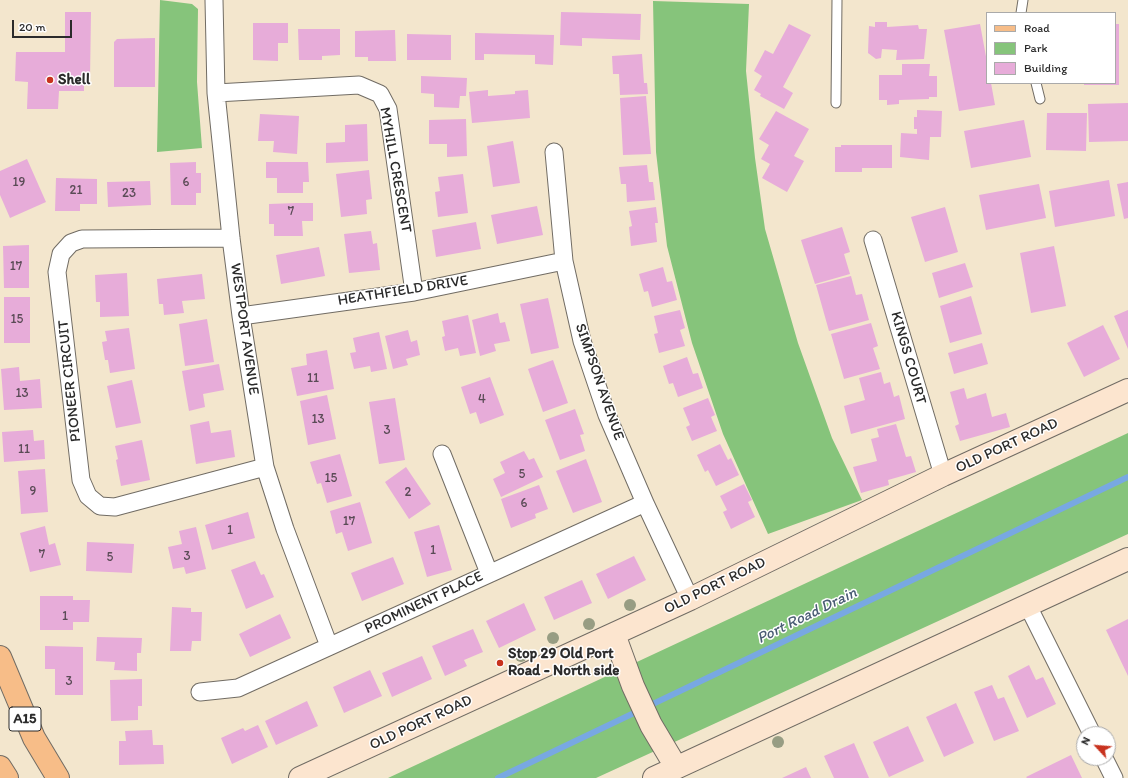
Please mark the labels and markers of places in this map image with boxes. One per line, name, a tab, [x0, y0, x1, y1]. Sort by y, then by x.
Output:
place label: Shell	[58, 71, 90, 89]
marker: Shell	[45, 75, 55, 85]
place label: Stop 29 Old Port Road - North side	[508, 645, 619, 680]
marker: Stop 29 Old Port Road - North side	[495, 658, 505, 668]

